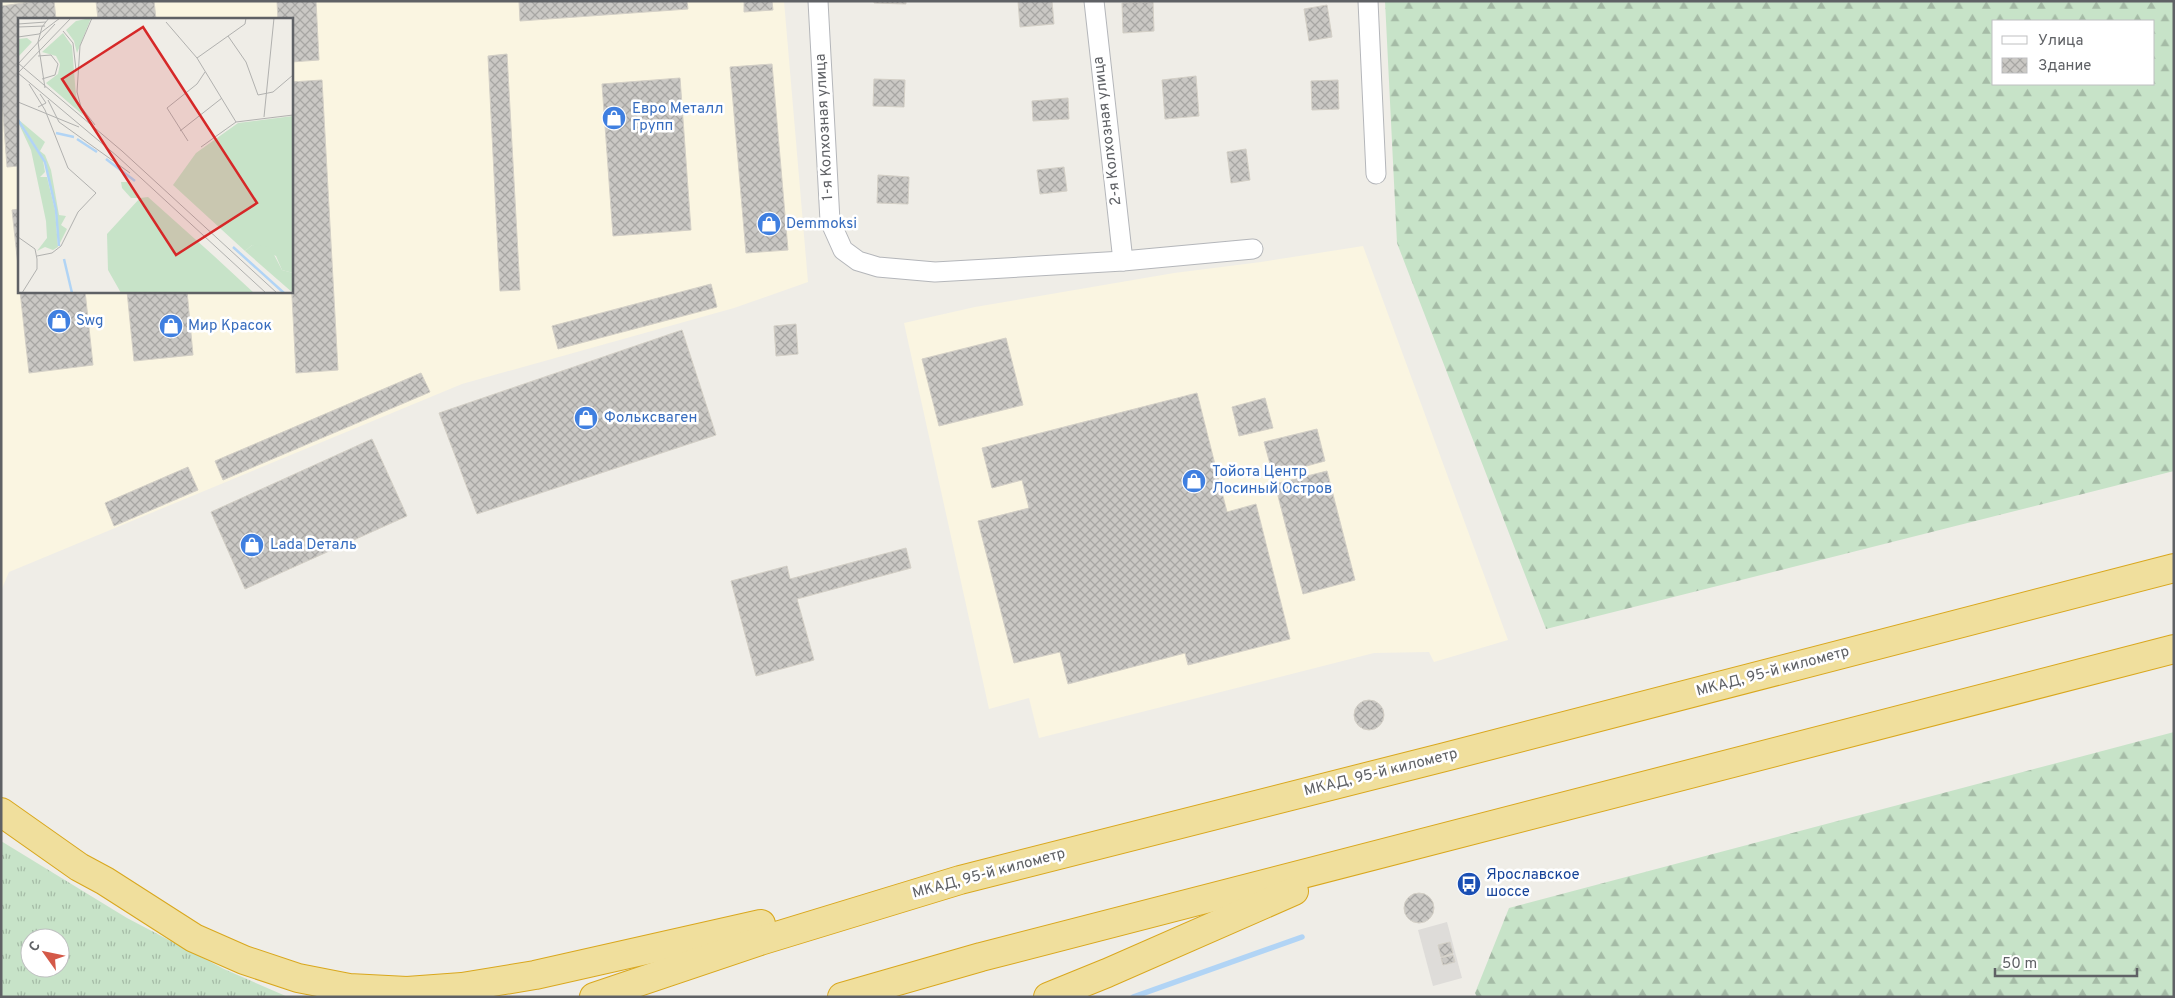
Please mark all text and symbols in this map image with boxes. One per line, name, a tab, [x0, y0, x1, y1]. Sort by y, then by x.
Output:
inset map	[18, 18, 292, 292]
legend	[1992, 20, 2155, 85]
text: Улица	[2038, 32, 2083, 51]
street label: 1-я Колхозная улица	[812, 53, 838, 201]
street label: 2-я Колхозная улица	[1089, 55, 1127, 207]
text: Здание	[2038, 57, 2091, 76]
place label: Евро Металл Групп	[632, 100, 724, 136]
shop icon: Евро Металл Групп	[601, 105, 627, 131]
shop icon: Demmoksi	[756, 211, 782, 237]
place label: Demmoksi	[786, 215, 857, 234]
shop icon: Swg	[46, 308, 72, 334]
place label: Swg	[76, 312, 103, 331]
shop icon: Мир Красок	[158, 313, 184, 339]
place label: Мир Красок	[188, 317, 272, 336]
shop icon: Фольксваген	[573, 405, 599, 431]
place label: Фольксваген	[604, 409, 697, 428]
place label: Тойота Центр Лосиный Остров	[1212, 463, 1332, 499]
shop icon: Тойота Центр Лосиный Остров	[1181, 468, 1207, 494]
shop icon: Lada Dеталь	[239, 532, 265, 558]
place label: Lada Dеталь	[270, 536, 357, 555]
street label: МКАД, 95-й километр	[1694, 642, 1852, 702]
street label: МКАД, 95-й километр	[1302, 745, 1460, 801]
street label: МКАД, 95-й километр	[910, 844, 1068, 904]
place label: Ярославское шоссе	[1486, 866, 1580, 902]
bus stop icon: Ярославское шоссе	[1456, 871, 1482, 897]
north arrow	[20, 928, 70, 978]
text: С	[26, 938, 45, 955]
scale bar	[1995, 946, 2138, 978]
text: 50 m	[2002, 955, 2037, 974]

